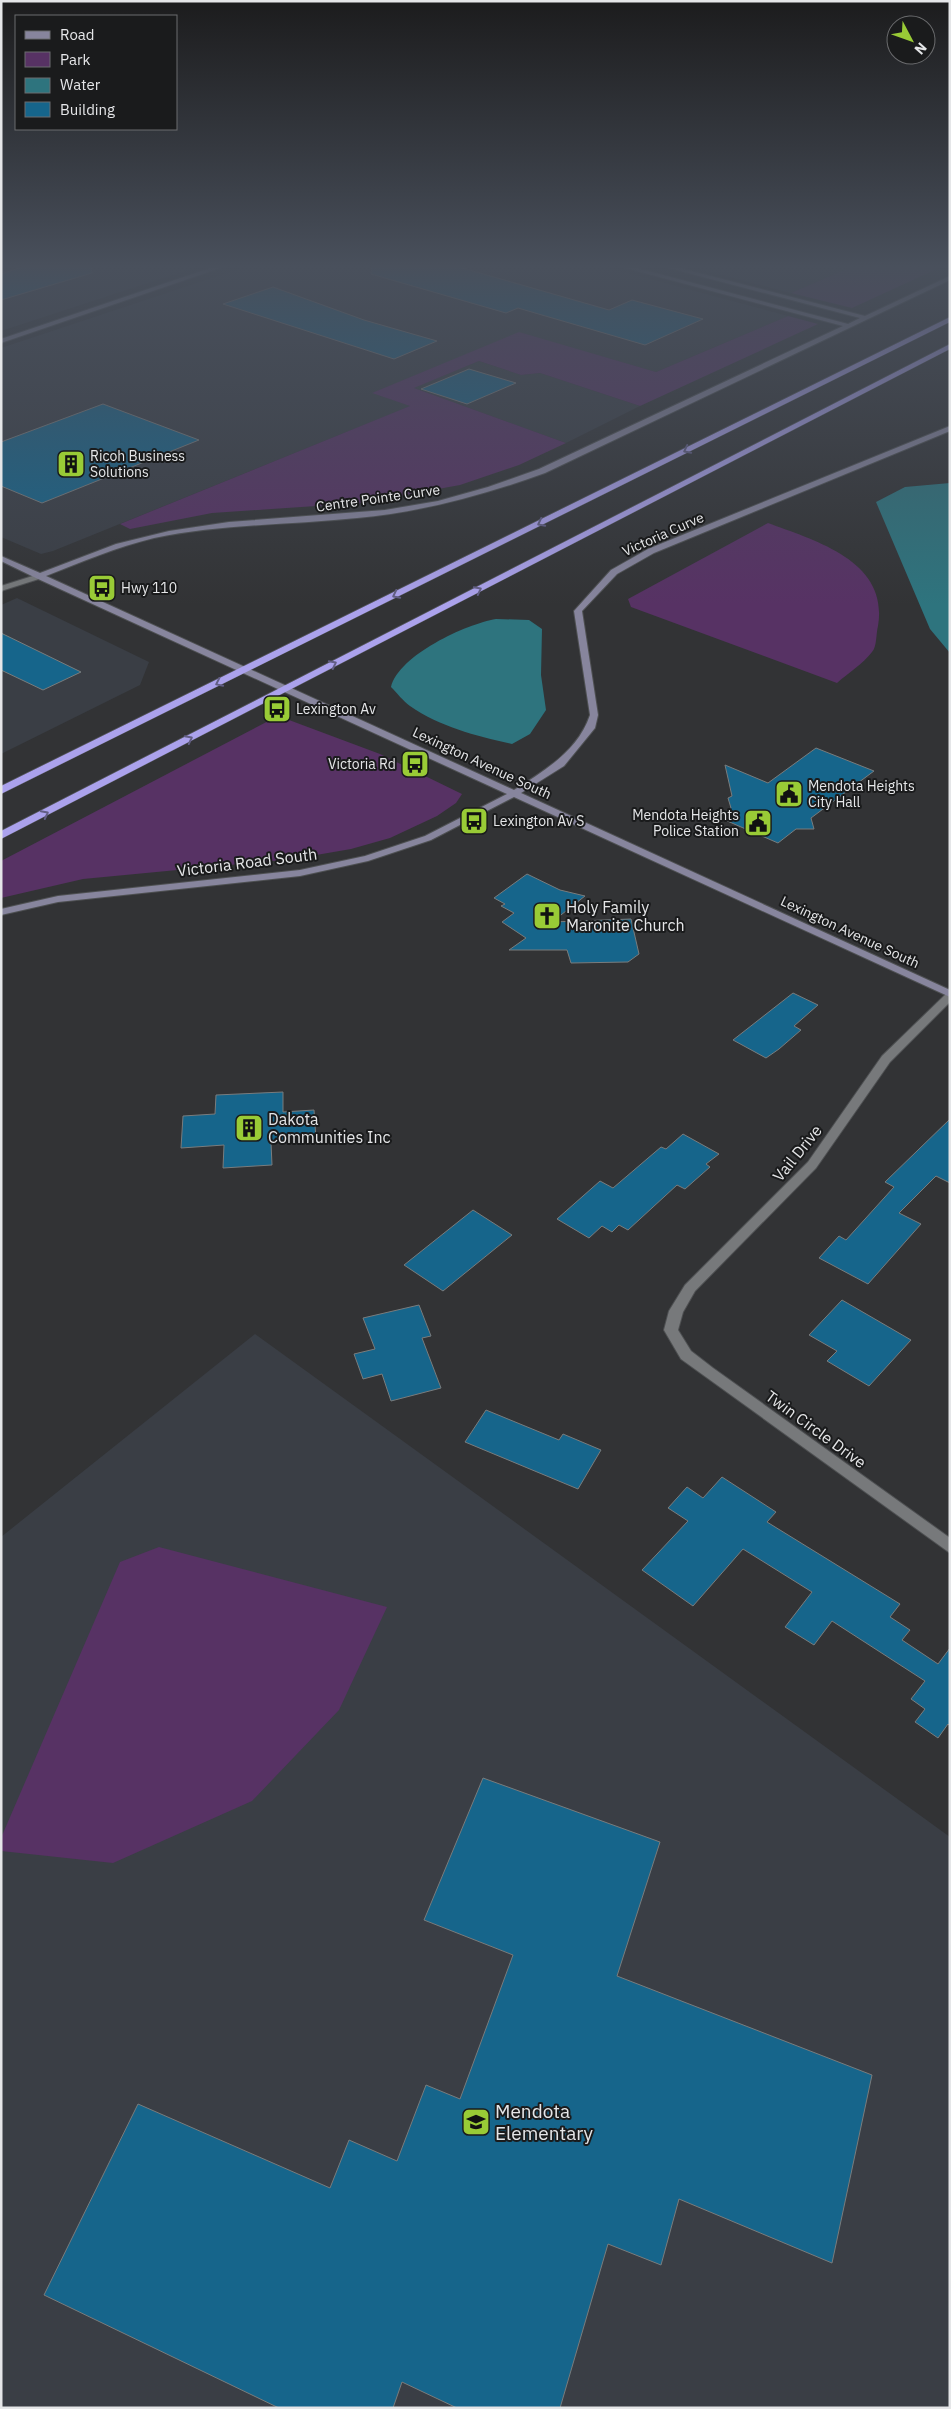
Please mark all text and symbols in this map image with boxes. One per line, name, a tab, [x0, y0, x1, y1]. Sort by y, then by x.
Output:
legend	[15, 15, 178, 130]
north arrow	[886, 15, 936, 65]
text: Road	[60, 25, 95, 44]
text: N	[911, 39, 931, 58]
text: Park	[60, 50, 90, 69]
text: Water	[60, 75, 101, 94]
text: Building	[60, 100, 115, 119]
one-way arrow	[683, 444, 692, 454]
place label: Ricoh Business Solutions	[90, 447, 185, 481]
building icon: Ricoh Business Solutions	[56, 449, 86, 479]
street label: Centre Pointe Curve	[315, 480, 441, 516]
street label: Victoria Curve	[619, 508, 707, 560]
one-way arrow	[538, 517, 547, 527]
bus stop icon: Hwy 110	[87, 573, 117, 603]
place label: Hwy 110	[121, 579, 177, 597]
one-way arrow	[472, 586, 481, 596]
one-way arrow	[392, 589, 401, 599]
one-way arrow	[328, 660, 337, 670]
one-way arrow	[215, 677, 224, 687]
bus stop icon: Lexington Av	[262, 694, 292, 724]
place label: Lexington Av	[296, 700, 376, 718]
street label: Lexington Avenue South	[410, 723, 554, 803]
one-way arrow	[184, 735, 193, 745]
bus stop icon: Victoria Rd	[400, 749, 430, 779]
place label: Victoria Rd	[328, 755, 396, 773]
place label: Mendota Heights City Hall	[808, 777, 915, 811]
public building icon: Mendota Heights City Hall	[774, 779, 804, 809]
bus stop icon: Lexington Av S	[459, 806, 489, 836]
place label: Mendota Heights Police Station	[632, 806, 739, 840]
public building icon: Mendota Heights Police Station	[743, 808, 773, 838]
one-way arrow	[39, 810, 48, 820]
place label: Lexington Av S	[493, 812, 584, 830]
street label: Victoria Road South	[176, 843, 318, 881]
street label: Lexington Avenue South	[778, 892, 922, 972]
place label: Holy Family Maronite Church	[566, 897, 685, 935]
church icon: Holy Family Maronite Church	[532, 901, 562, 931]
place label: Dakota Communities Inc	[268, 1109, 391, 1147]
building icon: Dakota Communities Inc	[234, 1113, 264, 1143]
street label: Vail Drive	[768, 1120, 826, 1185]
street label: Twin Circle Drive	[762, 1386, 870, 1472]
place label: Mendota Elementary	[495, 2099, 593, 2145]
school or university icon: Mendota Elementary	[461, 2107, 491, 2137]

